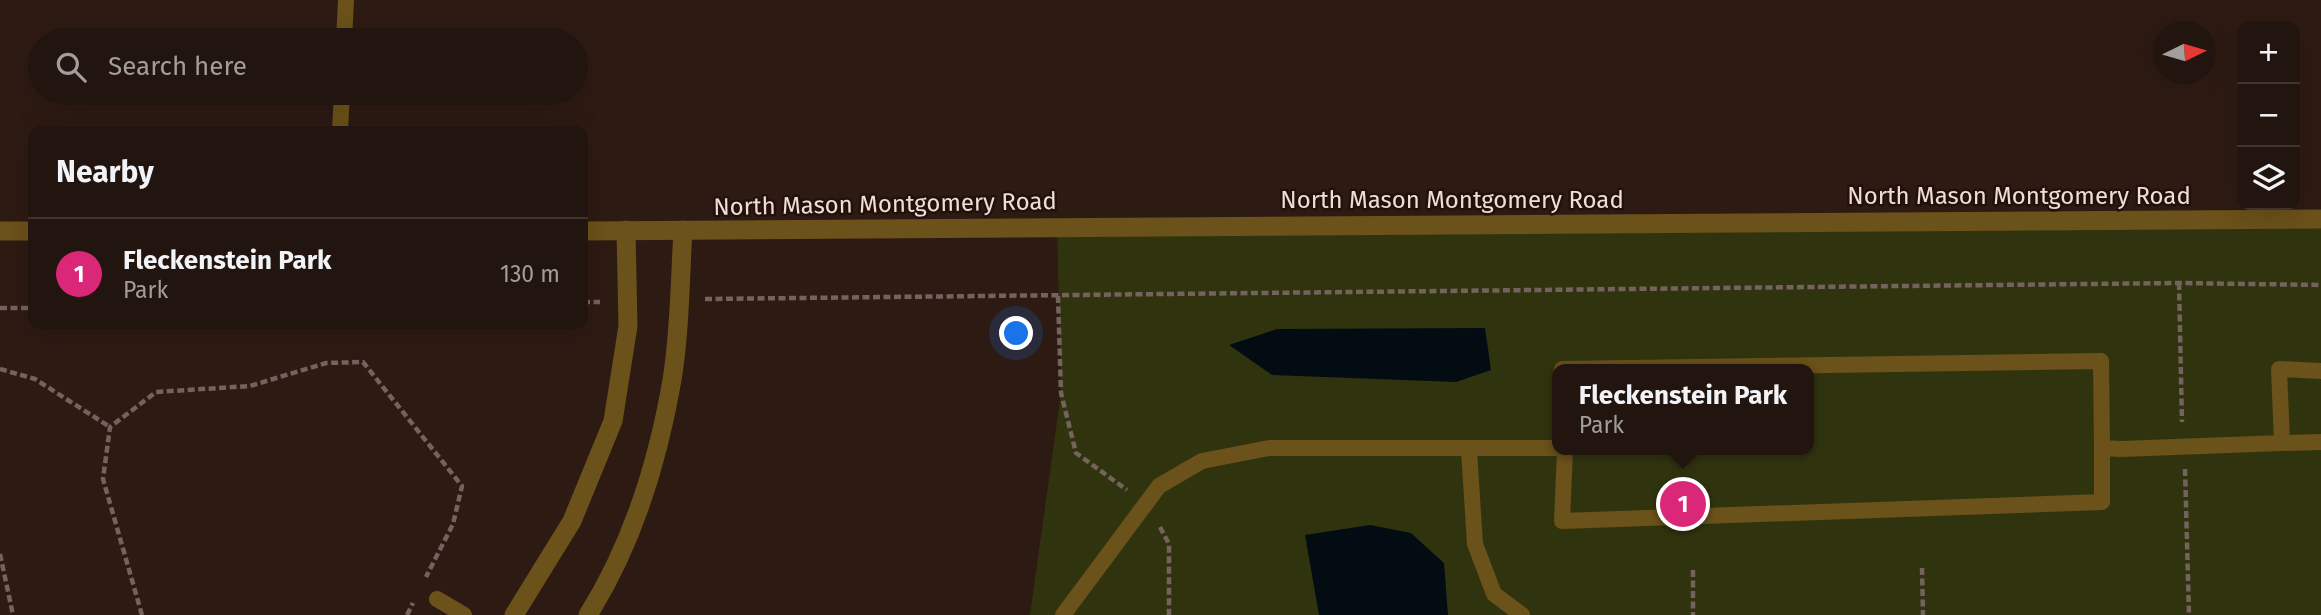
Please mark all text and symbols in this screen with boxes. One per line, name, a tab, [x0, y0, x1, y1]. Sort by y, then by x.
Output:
north arrow	[2153, 21, 2216, 84]
map controls	[2237, 21, 2300, 210]
button: +	[2237, 21, 2300, 84]
search box	[28, 28, 588, 105]
icon: search	[52, 48, 90, 86]
text: Search here	[108, 51, 247, 82]
button: −	[2237, 84, 2300, 147]
button: layers	[2237, 147, 2300, 210]
text: Nearby	[56, 154, 154, 190]
street label: North Mason Montgomery Road	[1847, 182, 2191, 210]
street label: North Mason Montgomery Road	[1280, 186, 1624, 214]
street label: North Mason Montgomery Road	[713, 187, 1057, 221]
text: Fleckenstein Park	[123, 245, 331, 276]
text: 1	[74, 260, 84, 288]
text: 130 m	[500, 260, 560, 288]
text: Park	[123, 276, 168, 304]
your location	[999, 316, 1033, 350]
popup	[1552, 364, 1814, 455]
text: Fleckenstein Park	[1579, 380, 1787, 411]
text: Park	[1579, 411, 1624, 439]
pin: 1	[1660, 478, 1706, 530]

